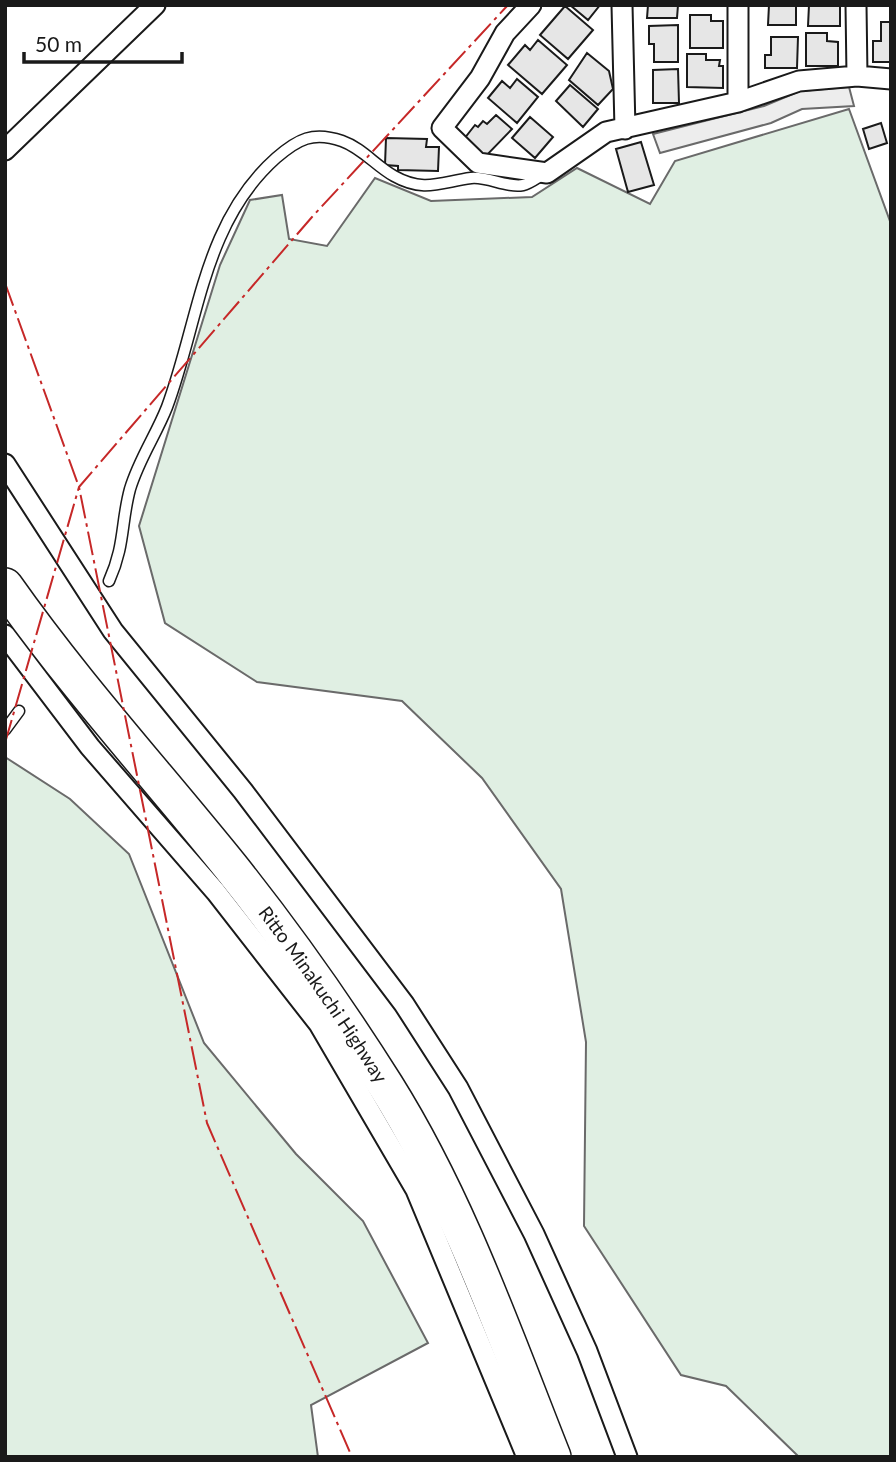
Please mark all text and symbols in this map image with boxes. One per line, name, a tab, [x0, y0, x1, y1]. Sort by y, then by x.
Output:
scale bar	[24, 21, 182, 65]
text: 50 m	[35, 31, 82, 56]
street label: Ritto Minakuchi Highway	[254, 901, 393, 1087]

